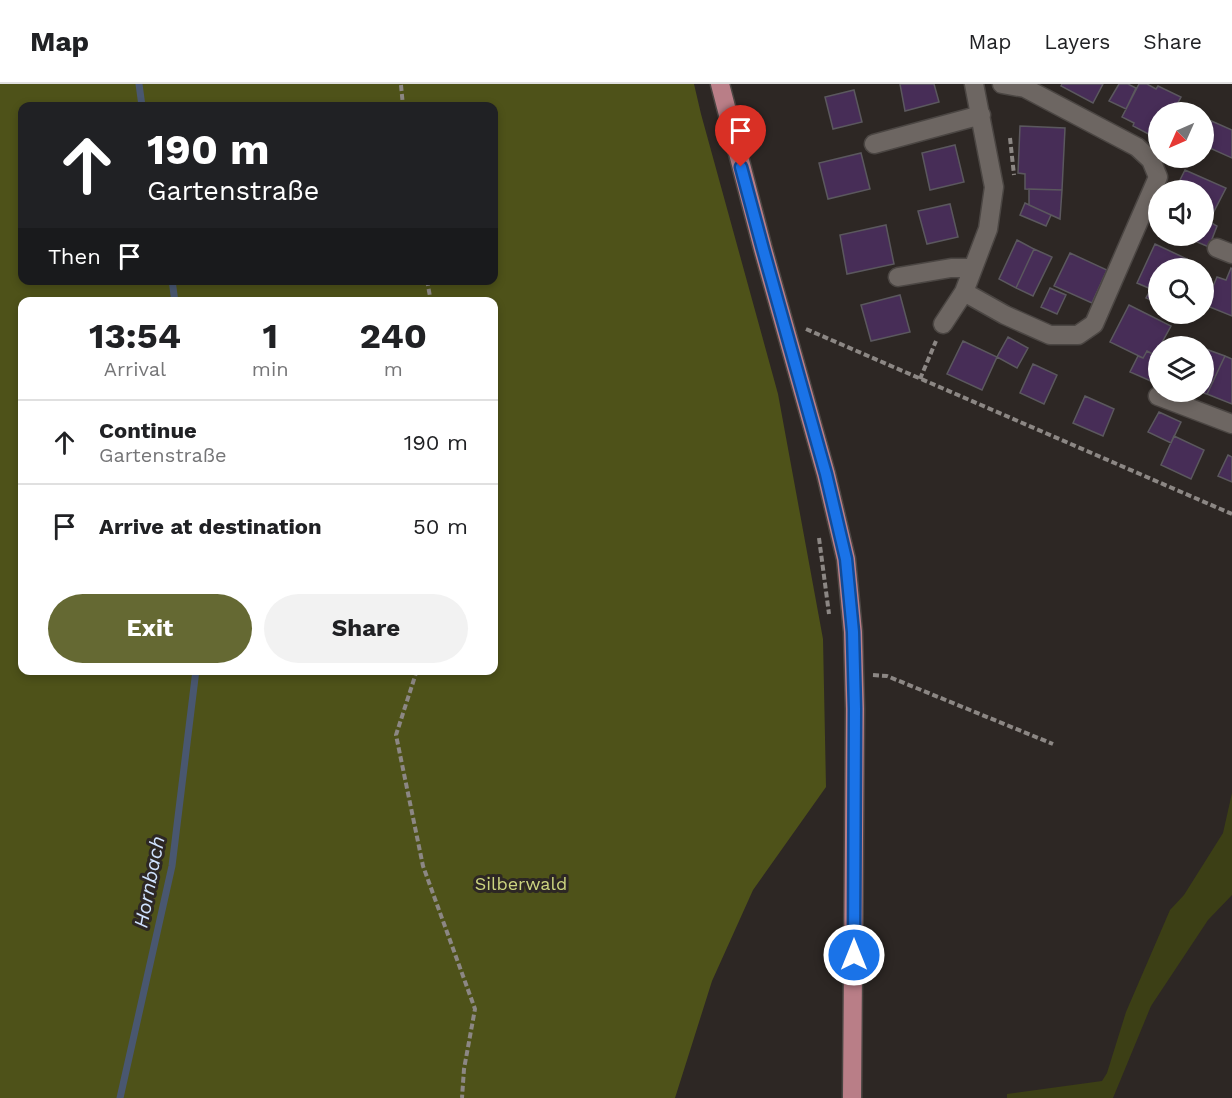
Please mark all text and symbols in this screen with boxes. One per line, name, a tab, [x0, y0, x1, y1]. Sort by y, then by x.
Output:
text: Map	[30, 25, 89, 58]
text: Map	[968, 29, 1011, 54]
text: Layers	[1044, 29, 1110, 54]
text: Share	[1143, 29, 1202, 54]
north arrow	[1148, 102, 1214, 168]
map controls	[1148, 102, 1214, 402]
pin	[715, 105, 766, 167]
icon: arrive	[724, 114, 757, 147]
text: 190 m	[147, 125, 270, 174]
icon: ahead	[48, 126, 126, 204]
text: Gartenstraße	[147, 175, 319, 207]
button: sound	[1148, 180, 1214, 246]
icon: arrive	[113, 240, 146, 273]
text: Then	[48, 244, 101, 269]
button: search	[1148, 258, 1214, 324]
text: 13:54	[89, 315, 181, 357]
text: 1	[262, 315, 278, 357]
text: 240	[360, 315, 427, 357]
button: layers	[1148, 336, 1214, 402]
text: Arrival	[104, 357, 166, 381]
text: min	[252, 357, 289, 381]
text: m	[384, 357, 403, 381]
text: Continue	[99, 418, 197, 443]
icon: ahead	[48, 426, 81, 459]
text: 190 m	[404, 430, 468, 455]
text: Gartenstraße	[99, 443, 227, 467]
icon: arrive	[48, 510, 81, 543]
text: Arrive at destination	[99, 514, 322, 539]
text: 50 m	[413, 514, 468, 539]
button: Exit	[48, 594, 252, 663]
button: Share	[264, 594, 468, 663]
water label: Hornbach	[128, 834, 170, 930]
park label: Silberwald	[475, 873, 567, 894]
position arrow	[822, 923, 886, 987]

